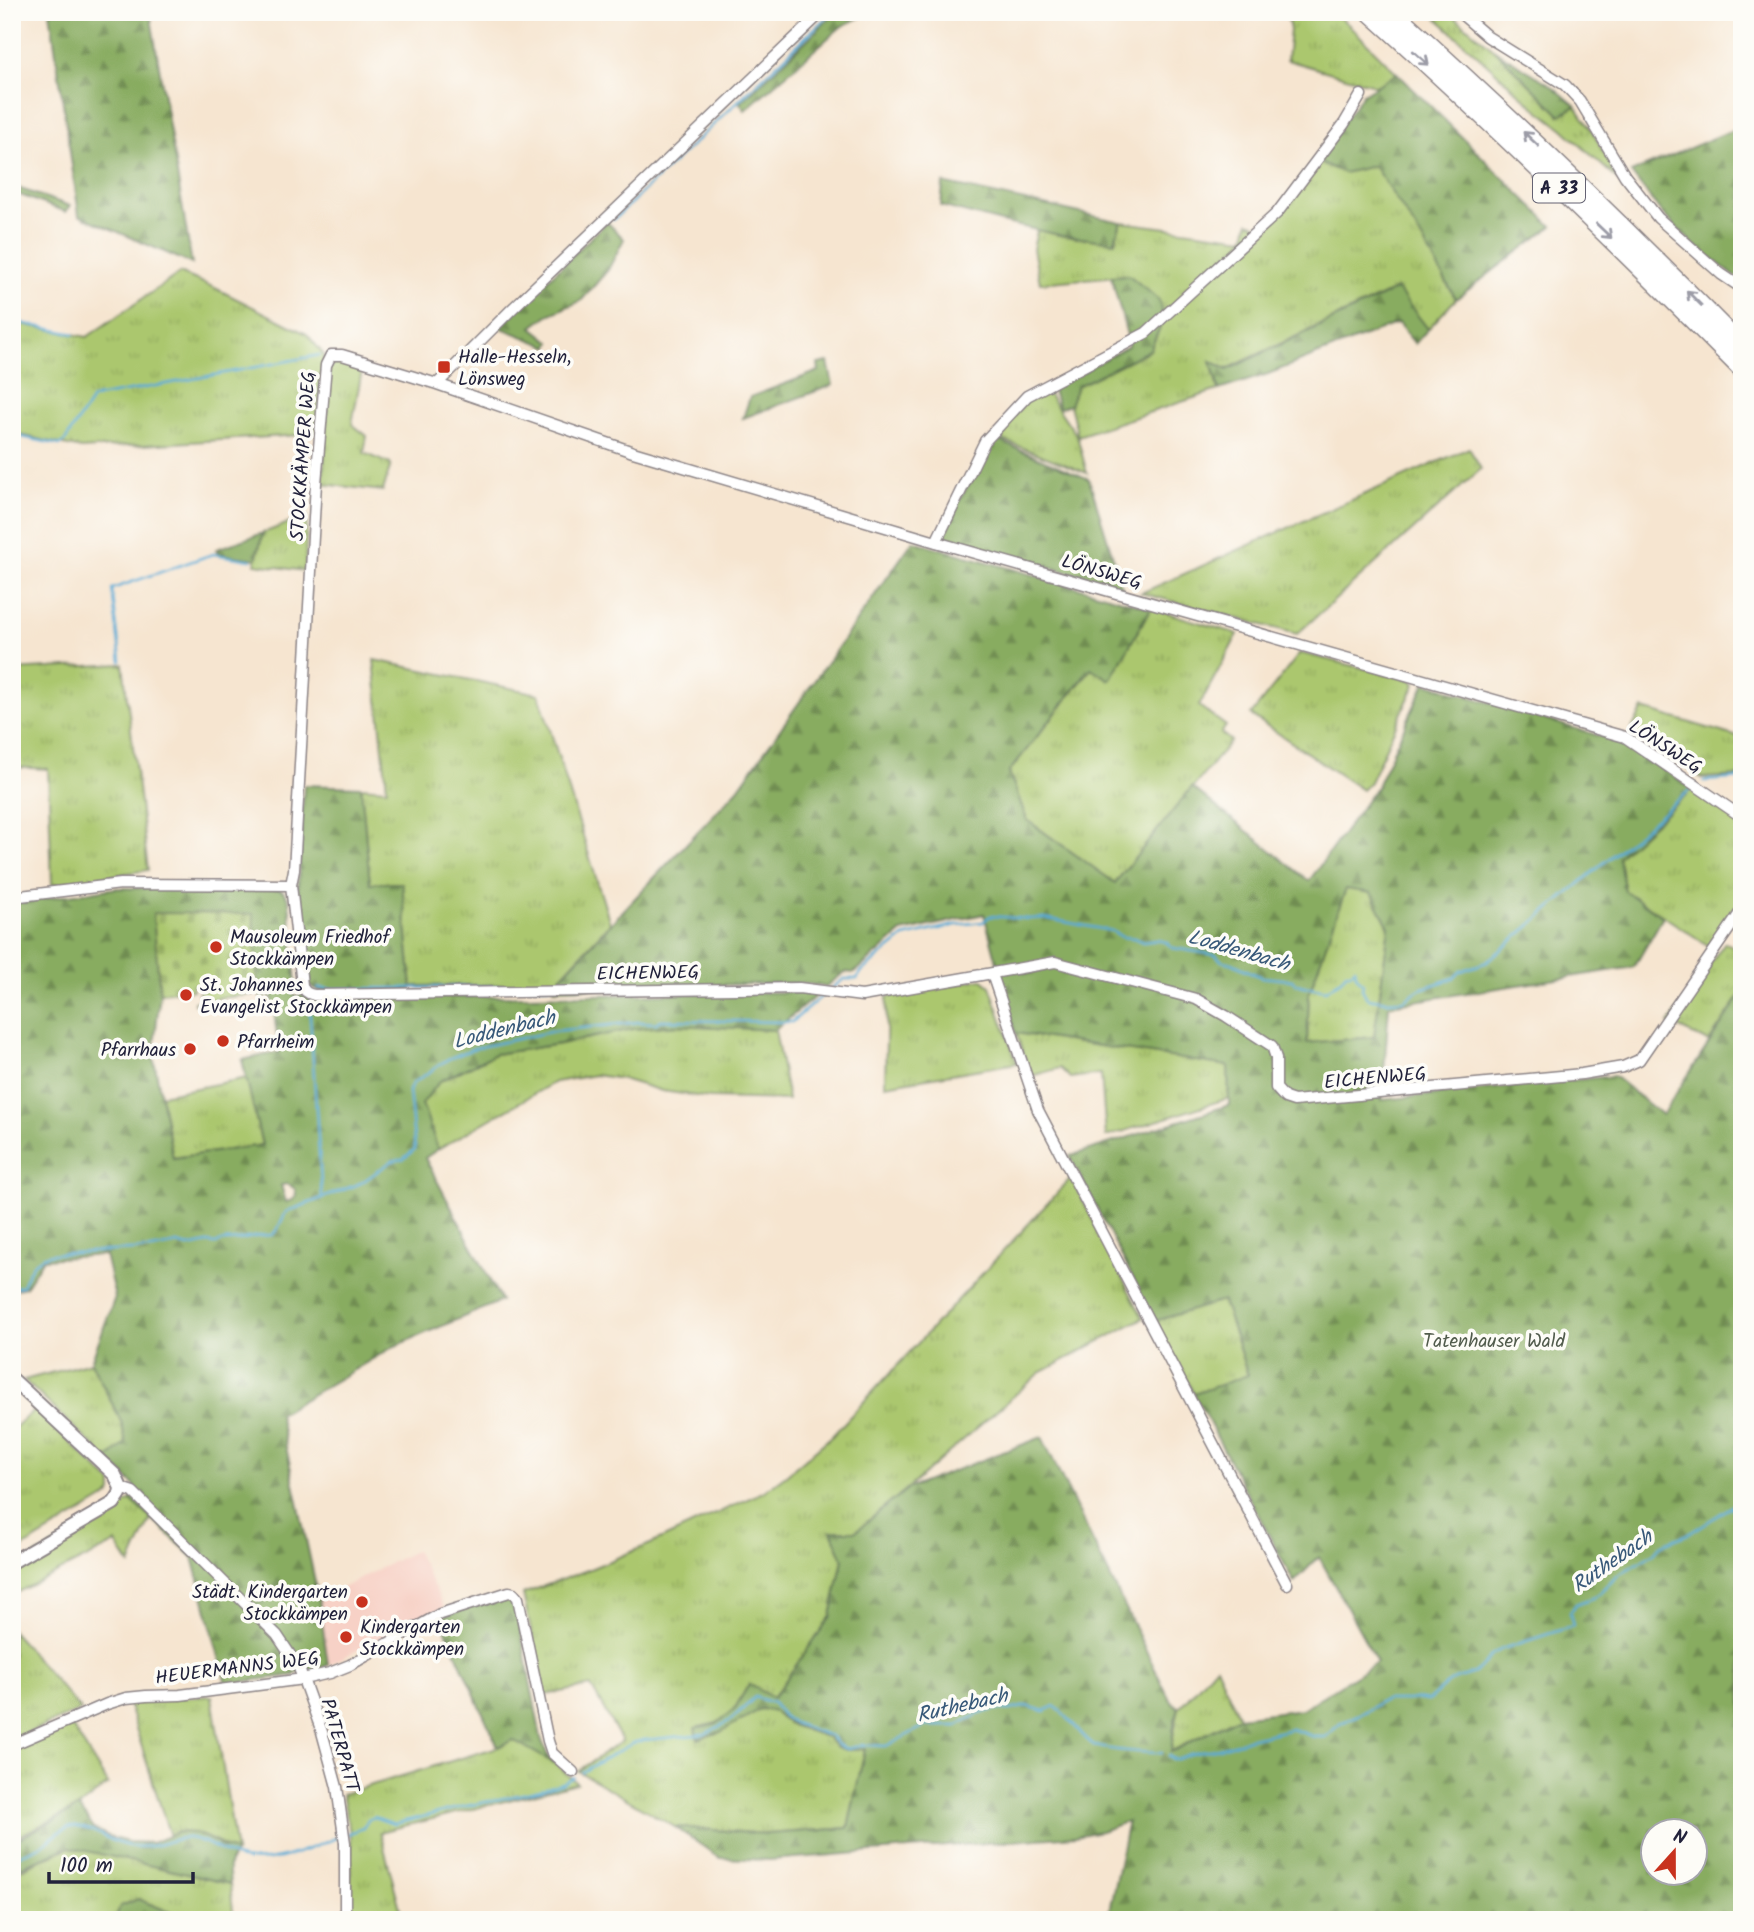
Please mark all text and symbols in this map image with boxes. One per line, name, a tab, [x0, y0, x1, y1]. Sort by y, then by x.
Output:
one-way arrow	[1412, 50, 1430, 66]
one-way arrow	[1523, 131, 1540, 148]
road number: A 33	[1533, 174, 1585, 202]
one-way arrow	[1595, 222, 1612, 239]
one-way arrow	[1685, 290, 1702, 307]
place label: Halle-Hesseln, Lönsweg	[458, 343, 571, 395]
marker: Halle-Hesseln, Lönsweg	[436, 359, 452, 375]
street label: STOCKKÄMPER WEG	[283, 370, 325, 542]
street label: LÖNSWEG	[1058, 547, 1145, 599]
street label: LÖNSWEG	[1622, 713, 1708, 783]
water label: Loddenbach	[1184, 921, 1295, 982]
place label: Mausoleum Friedhof Stockkämpen	[230, 923, 391, 975]
marker: Mausoleum Friedhof Stockkämpen	[208, 939, 224, 955]
street label: EICHENWEG	[596, 958, 700, 990]
place label: St. Johannes Evangelist Stockkämpen	[200, 971, 392, 1023]
marker: St. Johannes Evangelist Stockkämpen	[178, 987, 194, 1003]
water label: Loddenbach	[450, 1001, 561, 1059]
place label: Pfarrheim	[237, 1028, 314, 1058]
marker: Pfarrheim	[215, 1033, 231, 1049]
place label: Pfarrhaus	[101, 1036, 176, 1066]
marker: Pfarrhaus	[182, 1041, 198, 1057]
street label: EICHENWEG	[1323, 1060, 1428, 1098]
park label: Tatenhauser Wald	[1423, 1327, 1565, 1357]
water label: Ruthebach	[1565, 1521, 1662, 1602]
place label: Städt. Kindergarten Stockkämpen	[192, 1578, 348, 1630]
marker: Städt. Kindergarten Stockkämpen	[354, 1594, 370, 1610]
place label: Kindergarten Stockkämpen	[360, 1613, 464, 1665]
marker: Kindergarten Stockkämpen	[338, 1629, 354, 1645]
street label: HEUERMANNS WEG	[154, 1644, 321, 1694]
water label: Ruthebach	[913, 1680, 1013, 1733]
street label: PATERPATT	[311, 1695, 367, 1798]
north arrow	[1638, 1816, 1708, 1886]
text: N	[1668, 1822, 1690, 1854]
scale bar	[49, 1841, 192, 1885]
text: 100 m	[60, 1850, 113, 1883]

